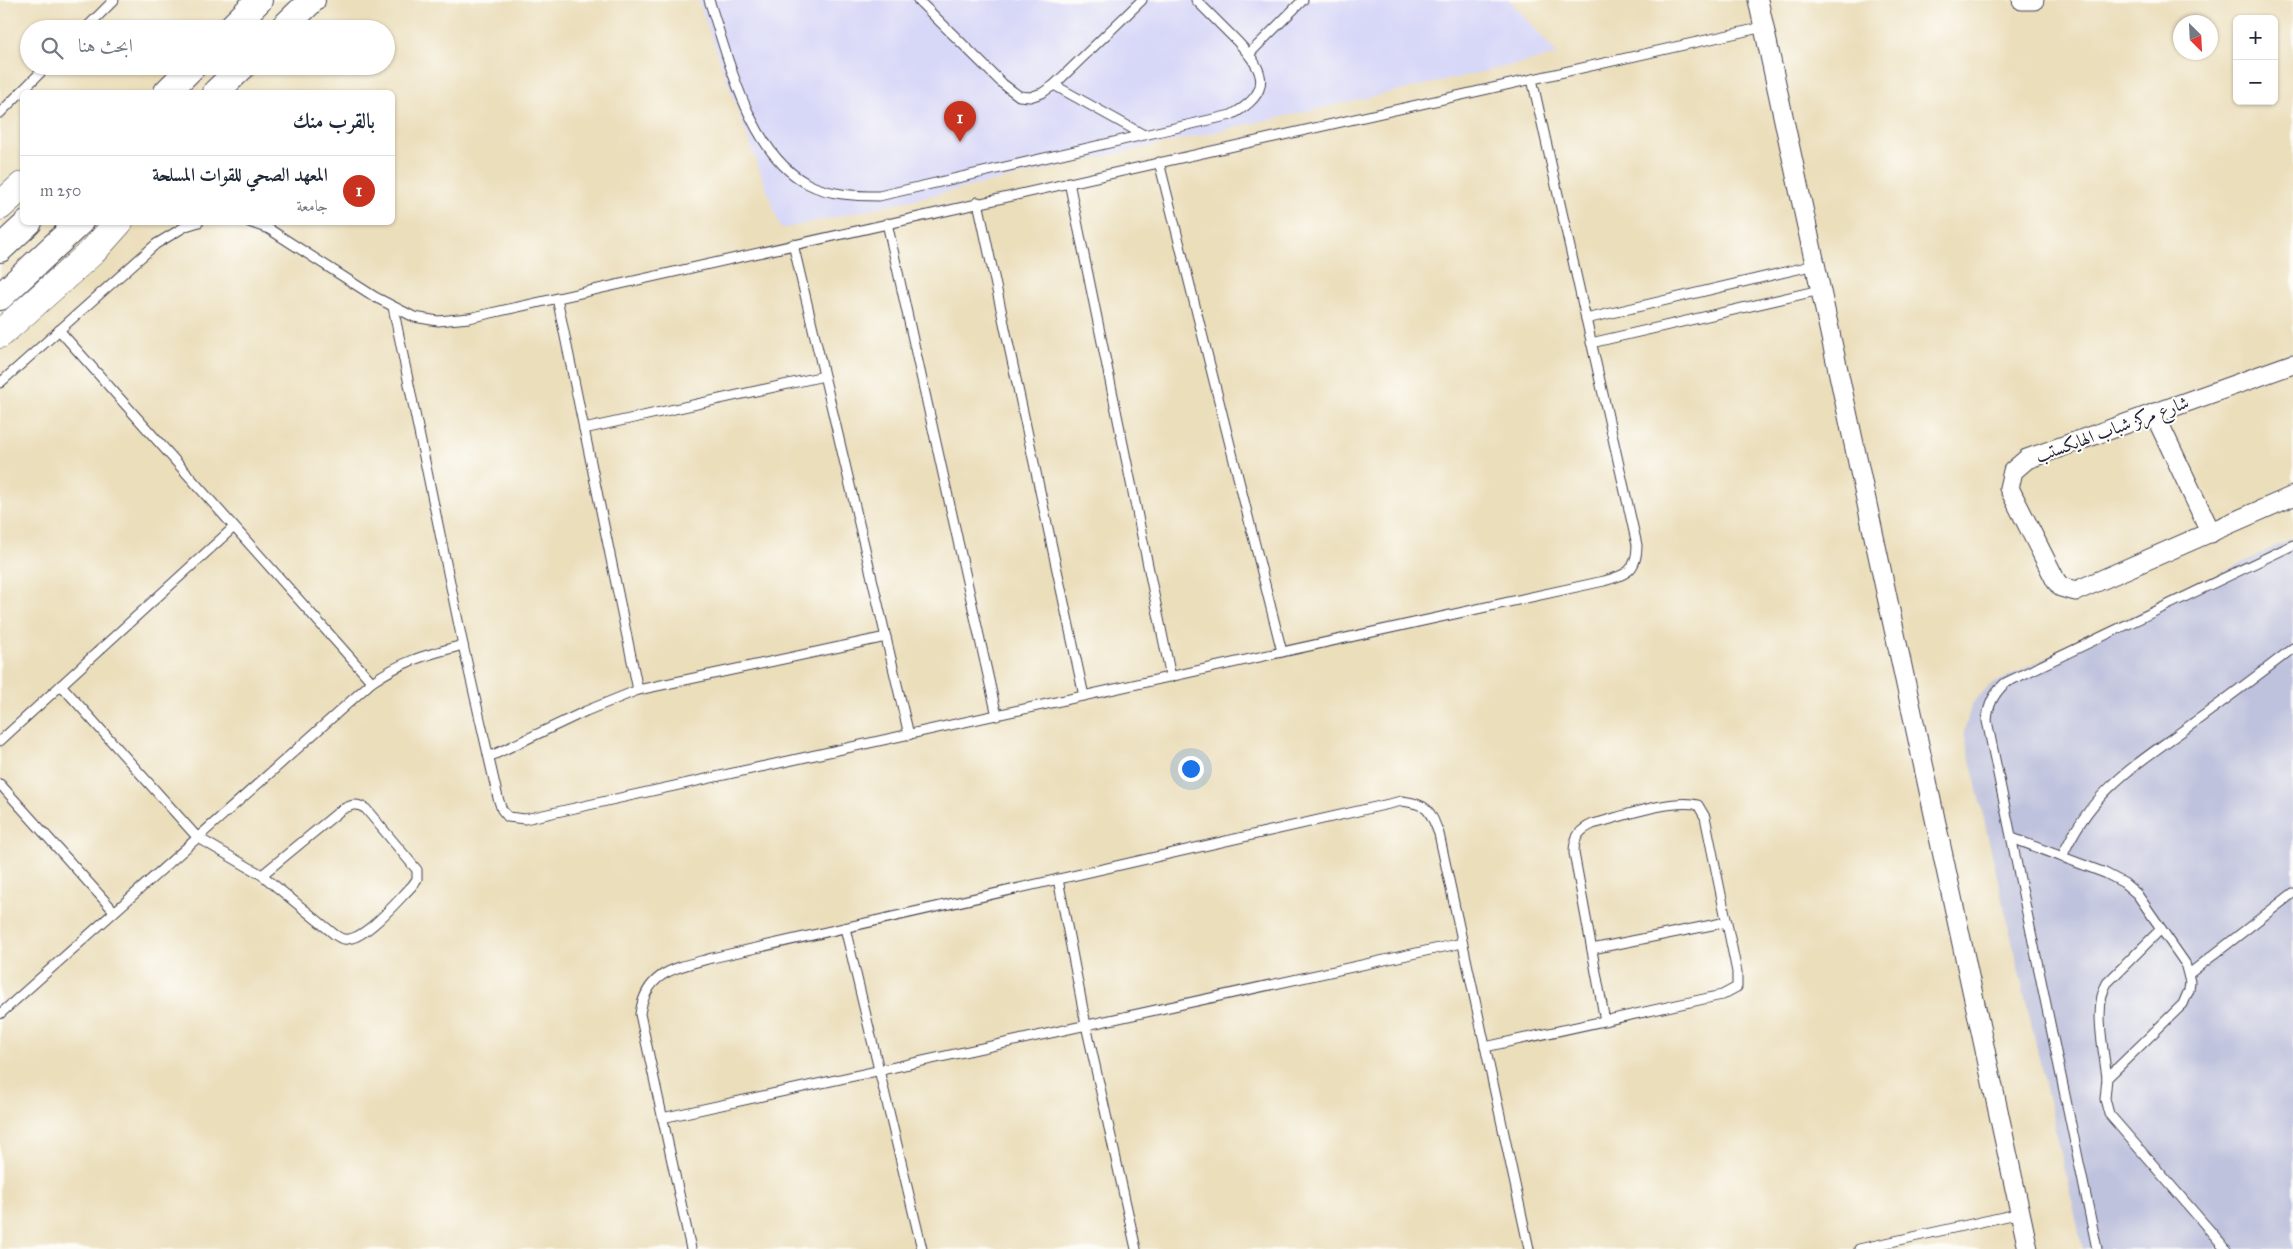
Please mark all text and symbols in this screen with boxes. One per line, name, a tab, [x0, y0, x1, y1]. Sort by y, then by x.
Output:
north arrow	[2173, 15, 2218, 60]
map controls	[2233, 15, 2278, 105]
button: +	[2233, 15, 2278, 60]
search box	[20, 20, 395, 75]
icon: search	[38, 34, 66, 62]
text: ابحث هنا	[78, 34, 133, 57]
button: −	[2233, 60, 2278, 105]
pin: 1	[944, 101, 976, 142]
text: بالقرب منك	[293, 108, 375, 134]
text: المعهد الصحي للقوات المسلحة	[152, 163, 328, 186]
text: 250 m	[40, 181, 81, 200]
text: 1	[356, 181, 362, 200]
text: جامعة	[296, 196, 328, 215]
street label: شارع مركز شباب الهايكستب	[2032, 391, 2193, 471]
your location	[1178, 756, 1204, 782]

